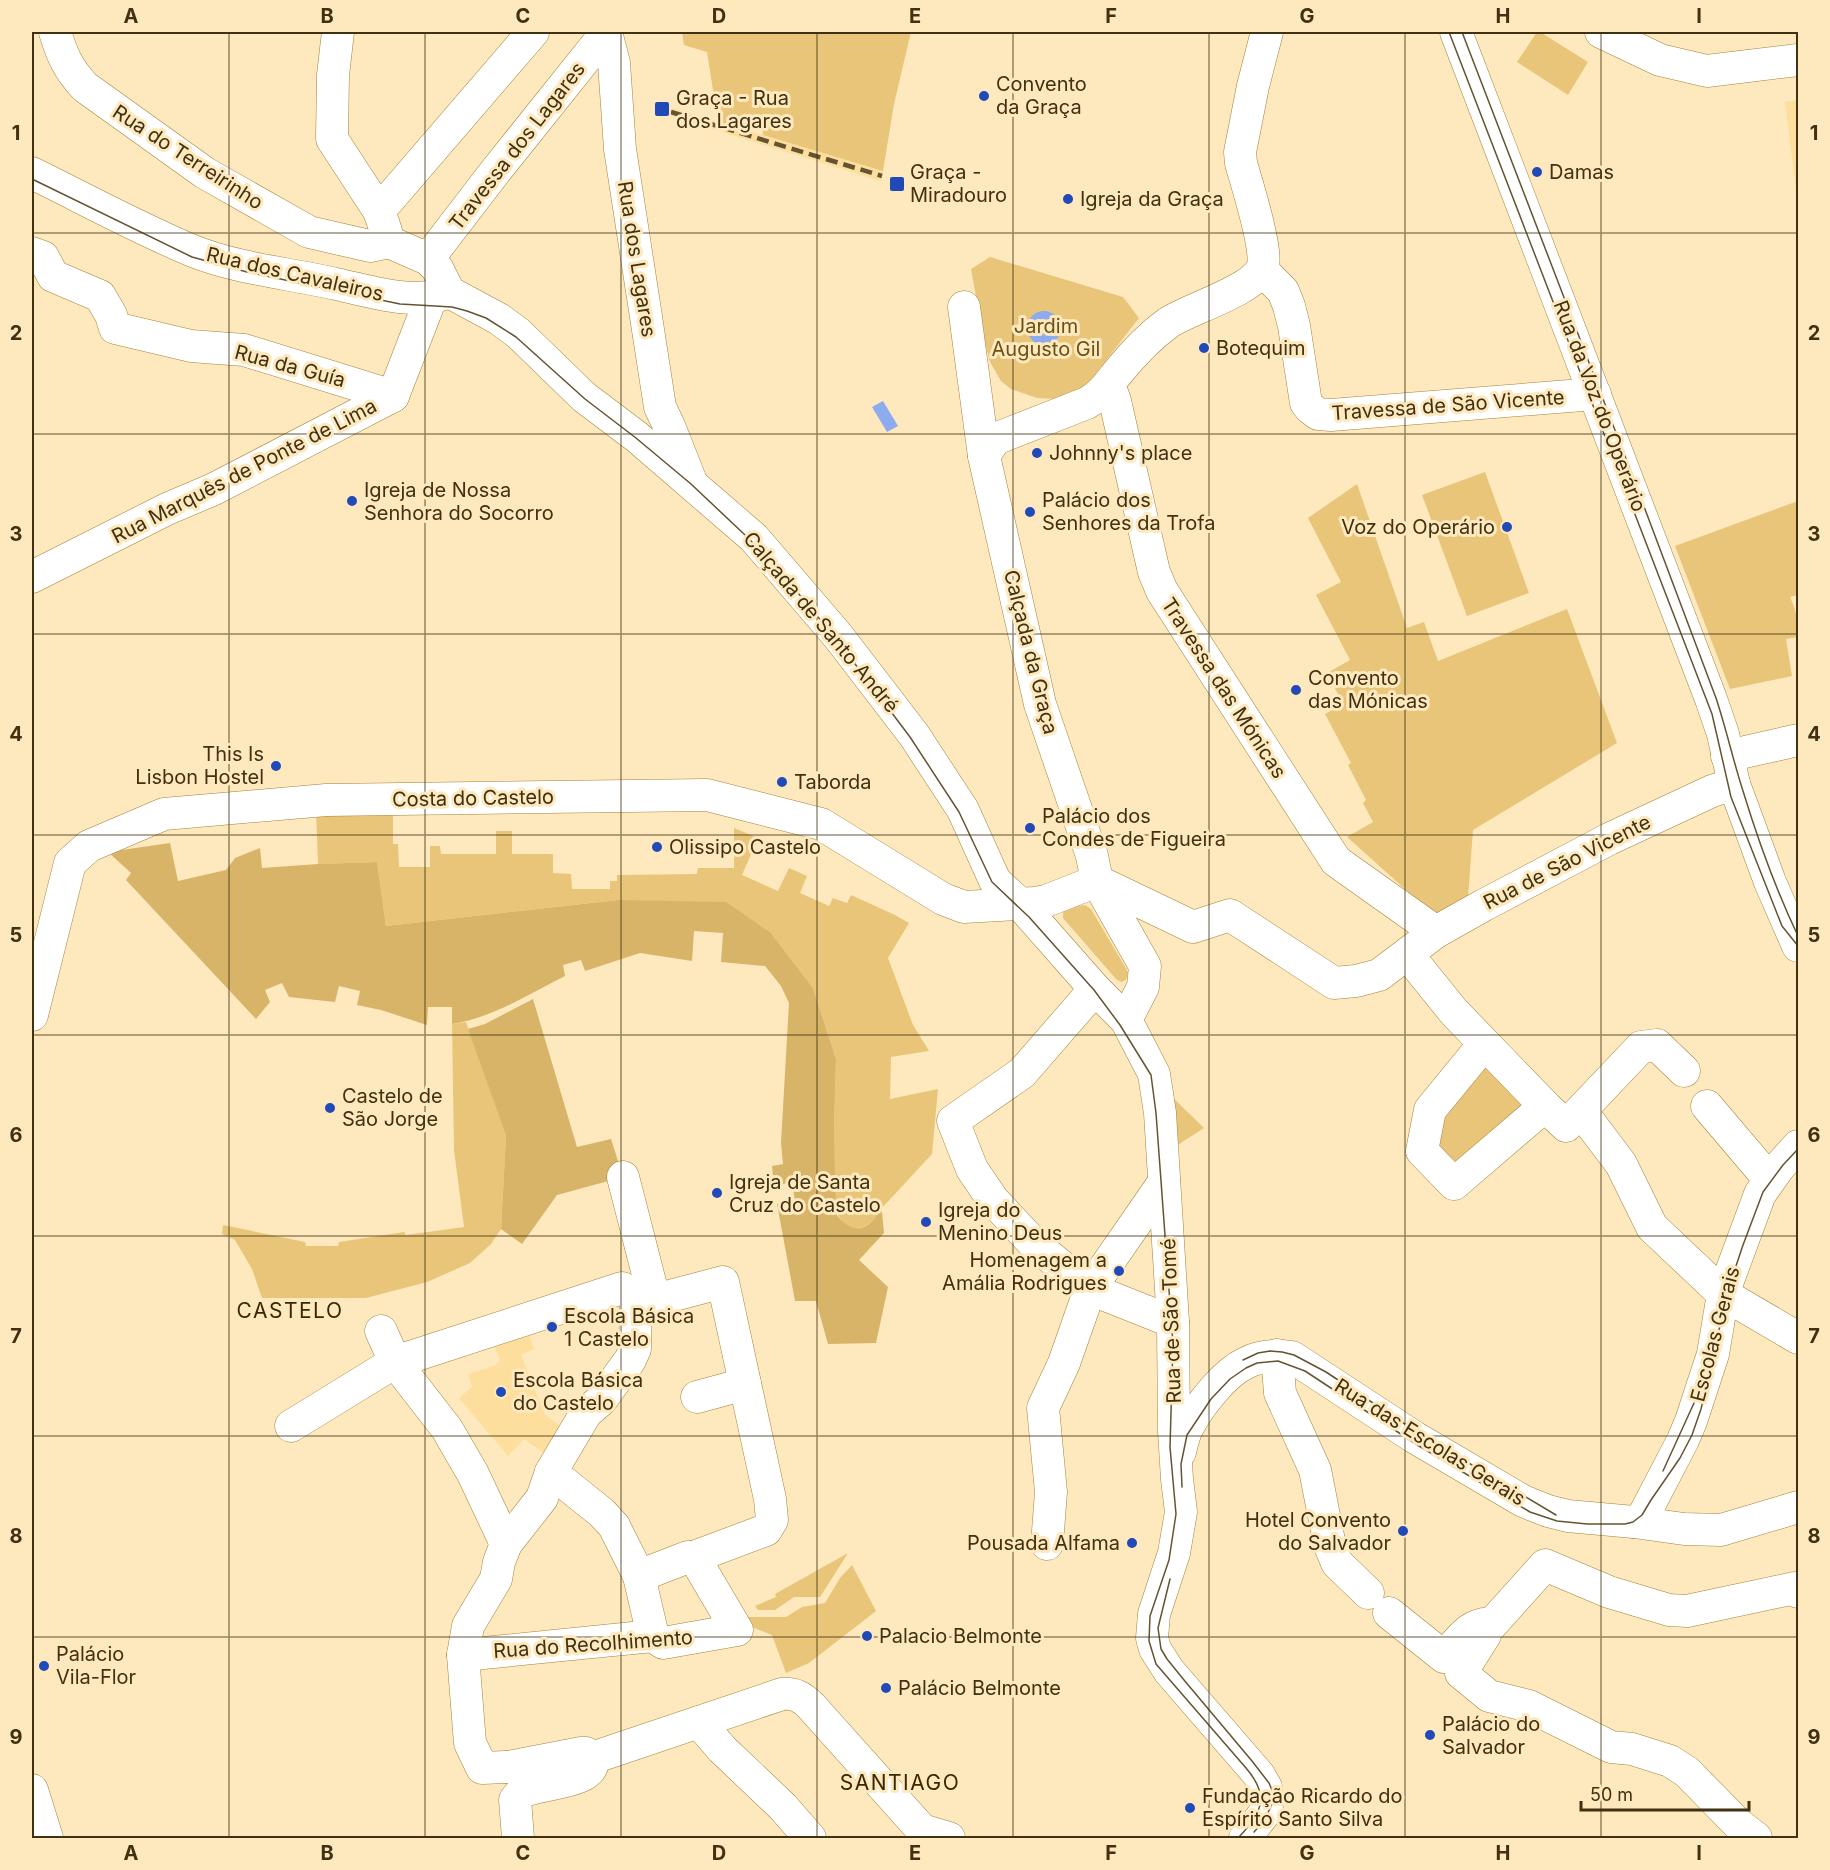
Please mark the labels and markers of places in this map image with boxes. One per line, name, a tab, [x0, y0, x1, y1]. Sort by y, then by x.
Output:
place label: Convento da Graça	[996, 72, 1087, 119]
place label: Graça - Rua dos Lagares	[676, 86, 792, 133]
marker: Convento da Graça	[977, 89, 991, 103]
marker: Graça - Rua dos Lagares	[653, 100, 671, 118]
place label: Graça - Miradouro	[910, 160, 1007, 207]
place label: Damas	[1549, 160, 1614, 184]
marker: Damas	[1530, 165, 1544, 179]
marker: Graça - Miradouro	[888, 175, 906, 193]
place label: Igreja da Graça	[1080, 187, 1224, 211]
marker: Igreja da Graça	[1061, 192, 1075, 206]
place label: Botequim	[1216, 336, 1306, 360]
marker: Botequim	[1197, 341, 1211, 355]
place label: Johnny's place	[1049, 441, 1192, 465]
marker: Johnny's place	[1030, 446, 1044, 460]
place label: Igreja de Nossa Senhora do Socorro	[364, 478, 554, 525]
place label: Palácio dos Senhores da Trofa	[1042, 488, 1216, 535]
marker: Igreja de Nossa Senhora do Socorro	[345, 494, 359, 508]
marker: Palácio dos Senhores da Trofa	[1023, 505, 1037, 519]
place label: Voz do Operário	[1341, 515, 1495, 539]
marker: Voz do Operário	[1500, 520, 1514, 534]
place label: Convento das Mónicas	[1308, 666, 1428, 713]
marker: Convento das Mónicas	[1289, 683, 1303, 697]
place label: This Is Lisbon Hostel	[135, 742, 264, 789]
marker: This Is Lisbon Hostel	[269, 759, 283, 773]
place label: Taborda	[794, 770, 872, 794]
marker: Taborda	[775, 775, 789, 789]
place label: Palácio dos Condes de Figueira	[1042, 804, 1226, 851]
marker: Palácio dos Condes de Figueira	[1023, 821, 1037, 835]
place label: Olissipo Castelo	[669, 835, 821, 859]
marker: Olissipo Castelo	[650, 840, 664, 854]
place label: Castelo de São Jorge	[342, 1084, 443, 1131]
marker: Castelo de São Jorge	[323, 1101, 337, 1115]
place label: Igreja de Santa Cruz do Castelo	[729, 1170, 881, 1217]
marker: Igreja de Santa Cruz do Castelo	[710, 1186, 724, 1200]
place label: Igreja do Menino Deus	[938, 1198, 1062, 1245]
marker: Igreja do Menino Deus	[919, 1215, 933, 1229]
place label: Homenagem a Amália Rodrigues	[942, 1248, 1107, 1295]
marker: Homenagem a Amália Rodrigues	[1112, 1264, 1126, 1278]
place label: Escola Básica 1 Castelo	[564, 1304, 694, 1351]
marker: Escola Básica 1 Castelo	[545, 1320, 559, 1334]
place label: Escola Básica do Castelo	[513, 1368, 643, 1415]
marker: Escola Básica do Castelo	[494, 1385, 508, 1399]
place label: Hotel Convento do Salvador	[1245, 1508, 1391, 1555]
marker: Hotel Convento do Salvador	[1396, 1524, 1410, 1538]
place label: Pousada Alfama	[967, 1531, 1120, 1555]
marker: Pousada Alfama	[1125, 1536, 1139, 1550]
place label: Palacio Belmonte	[879, 1624, 1042, 1648]
marker: Palacio Belmonte	[860, 1629, 874, 1643]
place label: Palácio Vila-Flor	[56, 1642, 137, 1689]
marker: Palácio Vila-Flor	[37, 1659, 51, 1673]
place label: Palácio Belmonte	[898, 1676, 1061, 1700]
marker: Palácio Belmonte	[879, 1681, 893, 1695]
place label: Palácio do Salvador	[1442, 1712, 1540, 1759]
marker: Palácio do Salvador	[1423, 1728, 1437, 1742]
place label: Fundação Ricardo do Espírito Santo Silva	[1202, 1784, 1403, 1831]
marker: Fundação Ricardo do Espírito Santo Silva	[1183, 1801, 1197, 1815]

